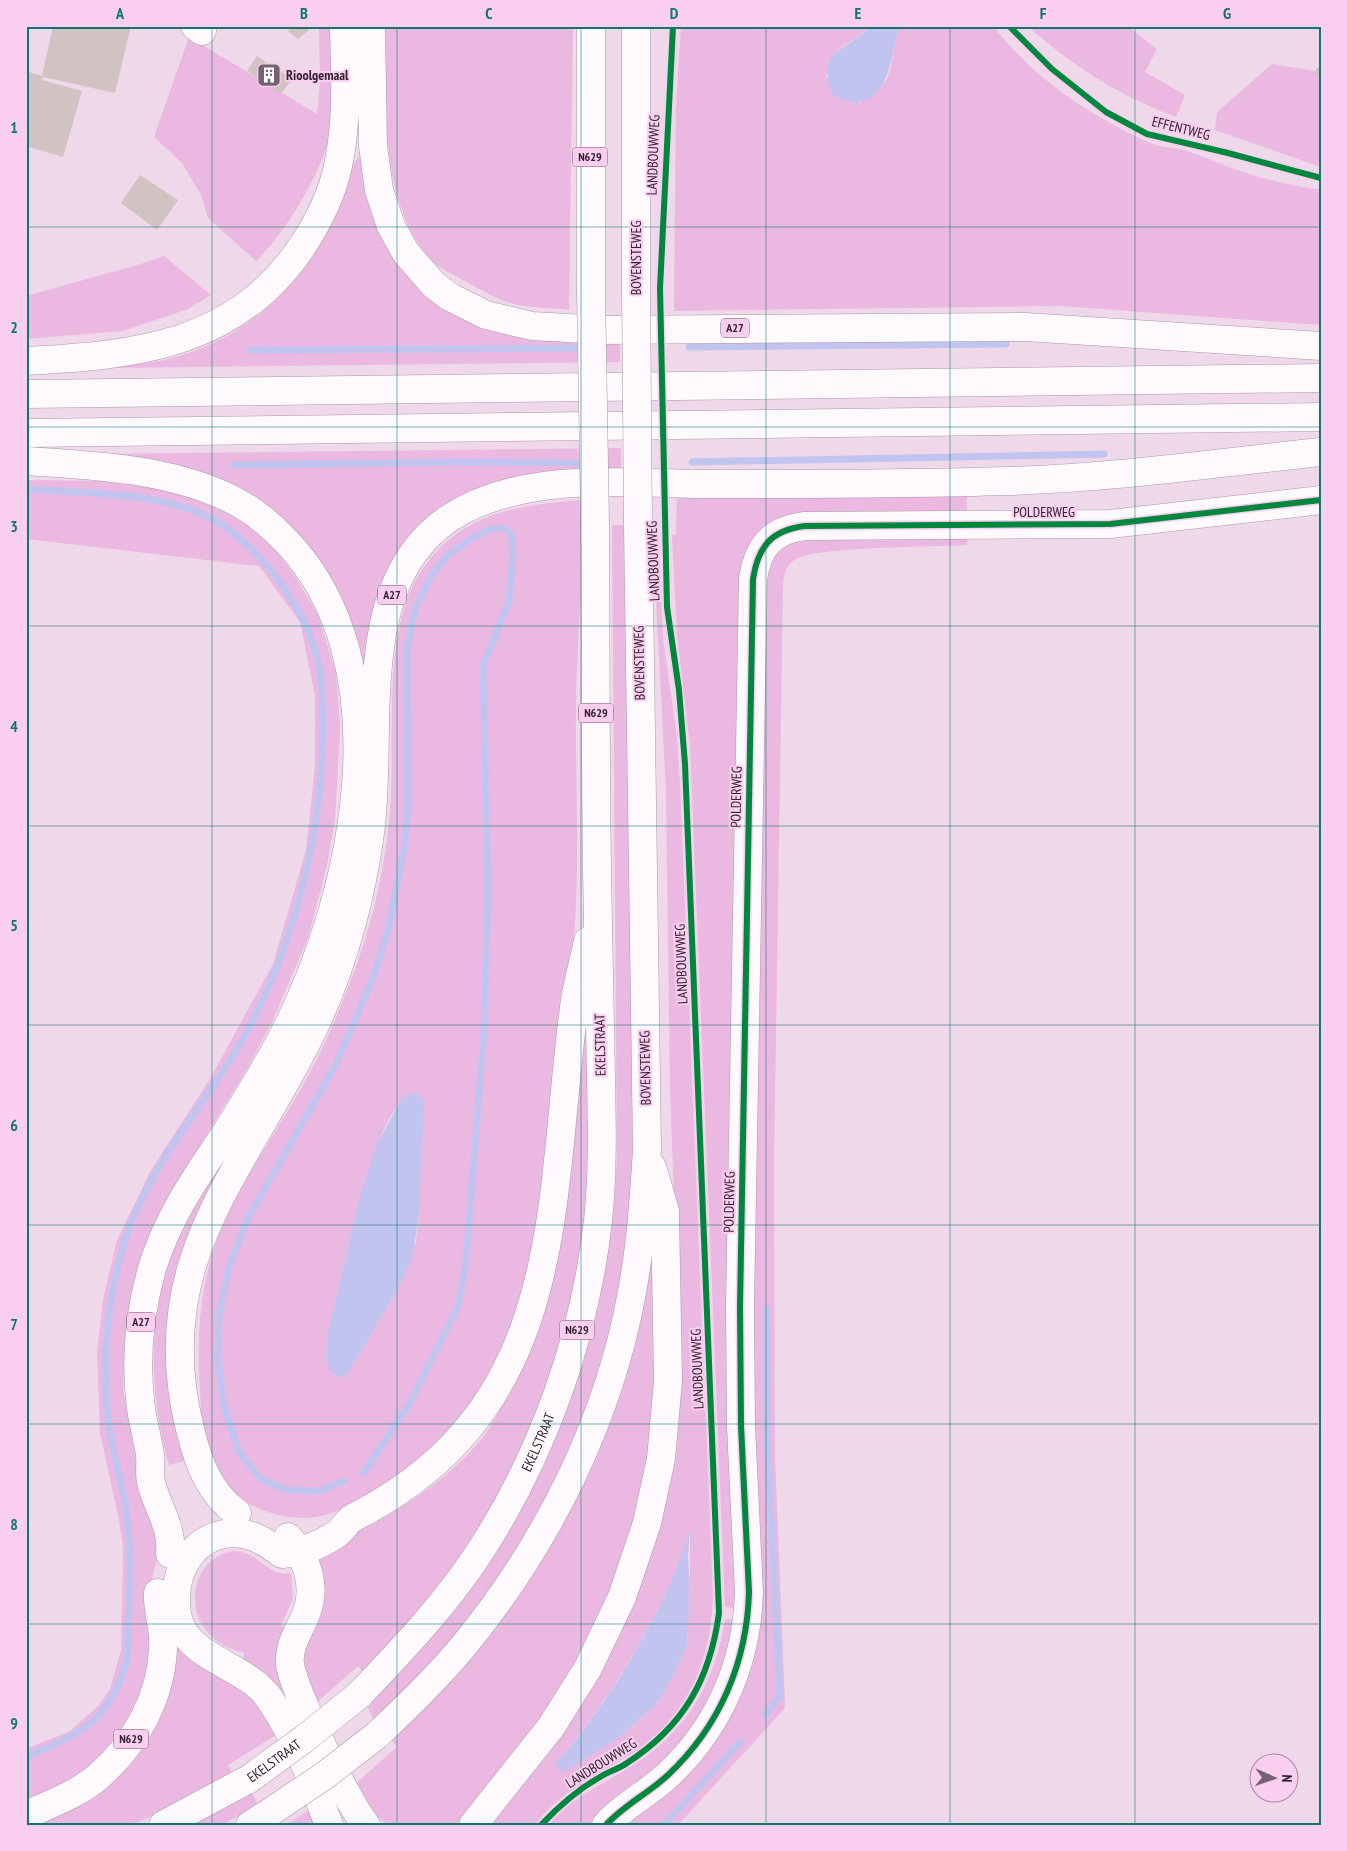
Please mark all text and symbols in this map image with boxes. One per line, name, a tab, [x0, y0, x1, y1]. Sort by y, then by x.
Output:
text: A	[115, 3, 125, 23]
text: B	[300, 3, 308, 23]
text: C	[485, 3, 493, 23]
text: D	[670, 3, 679, 23]
text: E	[855, 3, 862, 23]
text: F	[1040, 3, 1047, 23]
text: G	[1223, 3, 1231, 23]
building icon: Rioolgemaal	[256, 62, 282, 88]
place label: Rioolgemaal	[286, 66, 349, 84]
street label: EFFENTWEG	[1150, 112, 1212, 144]
street label: LANDBOUWWEG	[643, 114, 663, 196]
text: 1	[10, 117, 18, 137]
road number: N629	[572, 148, 608, 166]
street label: BOVENSTEWEG	[627, 221, 645, 295]
text: 2	[10, 317, 18, 337]
road number: A27	[721, 318, 749, 338]
street label: POLDERWEG	[1013, 503, 1075, 521]
text: 3	[10, 516, 18, 536]
street label: LANDBOUWWEG	[643, 520, 663, 602]
road number: A27	[378, 586, 406, 604]
street label: BOVENSTEWEG	[629, 625, 649, 700]
road number: N629	[578, 704, 614, 722]
text: 4	[10, 716, 18, 736]
street label: POLDERWEG	[726, 766, 746, 828]
text: 5	[10, 915, 18, 935]
street label: LANDBOUWWEG	[671, 923, 691, 1005]
street label: EKELSTRAAT	[590, 1013, 610, 1076]
street label: BOVENSTEWEG	[635, 1030, 655, 1105]
text: 6	[10, 1115, 18, 1135]
street label: POLDERWEG	[719, 1171, 739, 1233]
road number: A27	[127, 1312, 155, 1331]
text: 7	[10, 1314, 18, 1334]
road number: N629	[560, 1320, 594, 1340]
street label: LANDBOUWWEG	[687, 1328, 707, 1410]
street label: EKELSTRAAT	[517, 1410, 559, 1474]
text: 8	[10, 1514, 18, 1534]
text: 9	[10, 1713, 18, 1733]
road number: N629	[114, 1730, 148, 1748]
street label: LANDBOUWWEG	[562, 1734, 640, 1792]
street label: EKELSTRAAT	[244, 1735, 305, 1786]
north arrow	[1250, 1754, 1300, 1804]
text: N	[1278, 1774, 1296, 1783]

